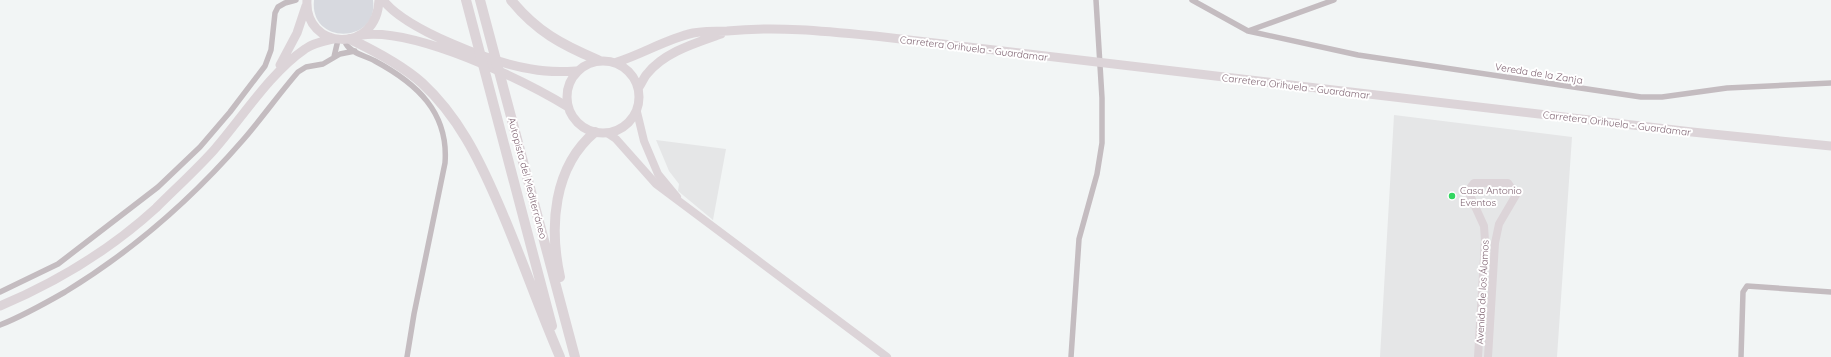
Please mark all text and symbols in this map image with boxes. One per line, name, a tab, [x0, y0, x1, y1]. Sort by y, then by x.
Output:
street label: Carretera Orihuela - Guardamar	[899, 33, 1049, 64]
street label: Vereda de la Zanja	[1494, 60, 1584, 87]
street label: Carretera Orihuela - Guardamar	[1221, 71, 1371, 102]
street label: Carretera Orihuela - Guardamar	[1542, 108, 1692, 139]
street label: Autopista del Mediterráneo	[505, 116, 550, 240]
place label: Casa Antonio Eventos	[1460, 184, 1522, 209]
marker: Casa Antonio Eventos	[1447, 191, 1457, 201]
street label: Avenida de los Álamos	[1473, 239, 1492, 345]

